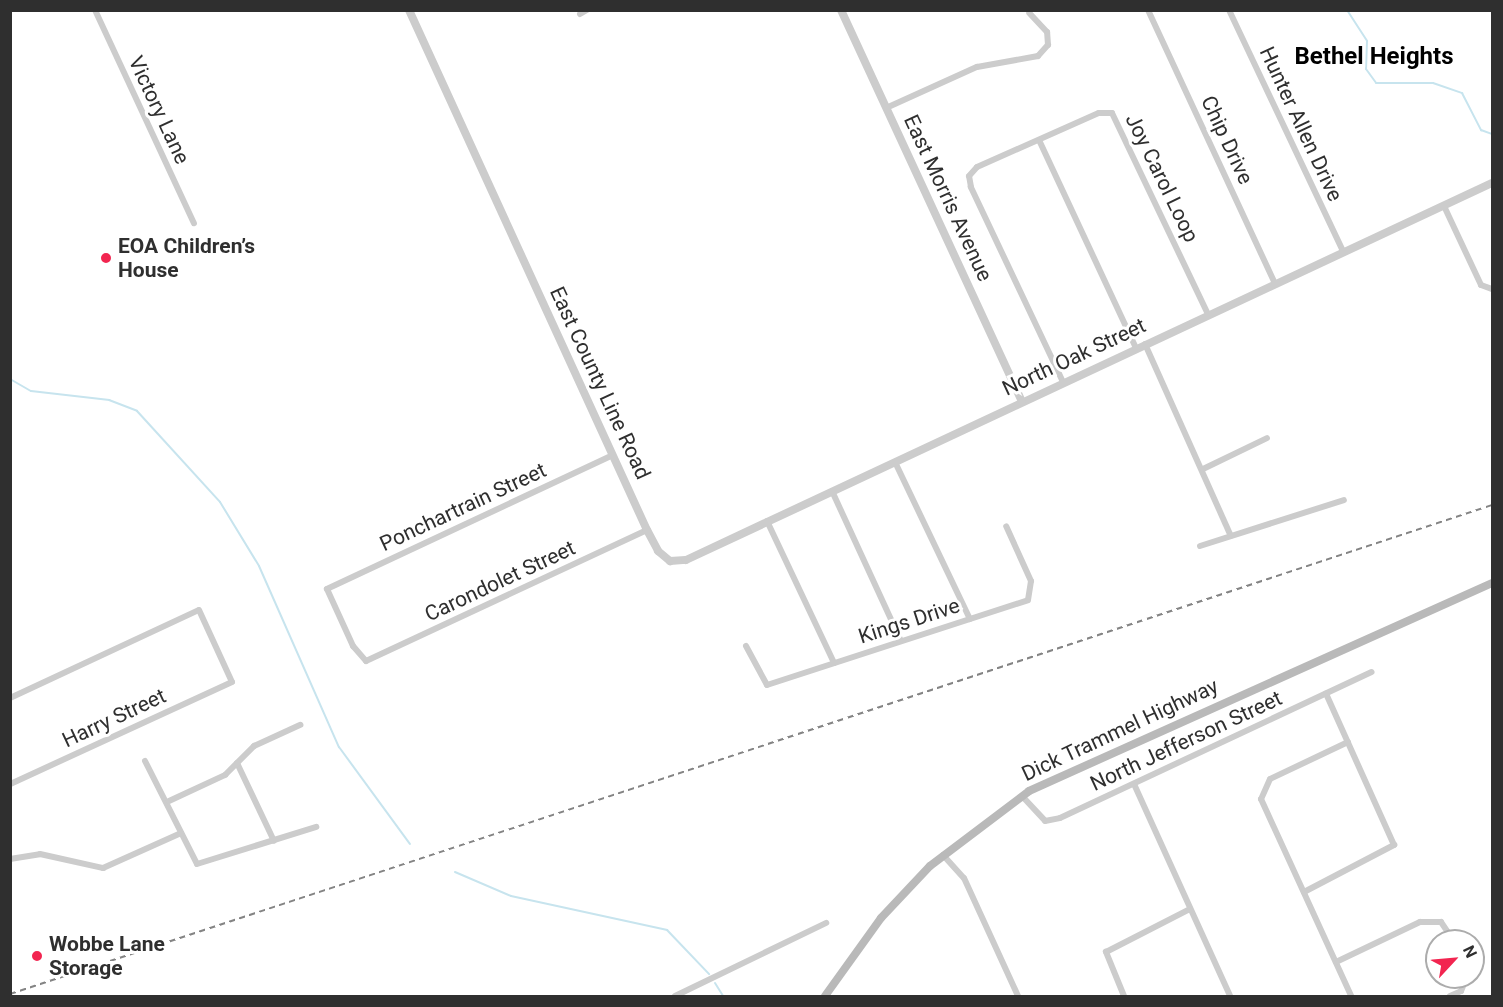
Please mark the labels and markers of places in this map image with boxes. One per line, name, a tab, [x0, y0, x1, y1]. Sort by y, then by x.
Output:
place label: EOA Children’s House	[118, 233, 255, 283]
marker: EOA Children’s House	[99, 251, 113, 265]
place label: Wobbe Lane Storage	[49, 931, 165, 981]
marker: Wobbe Lane Storage	[30, 949, 44, 963]

